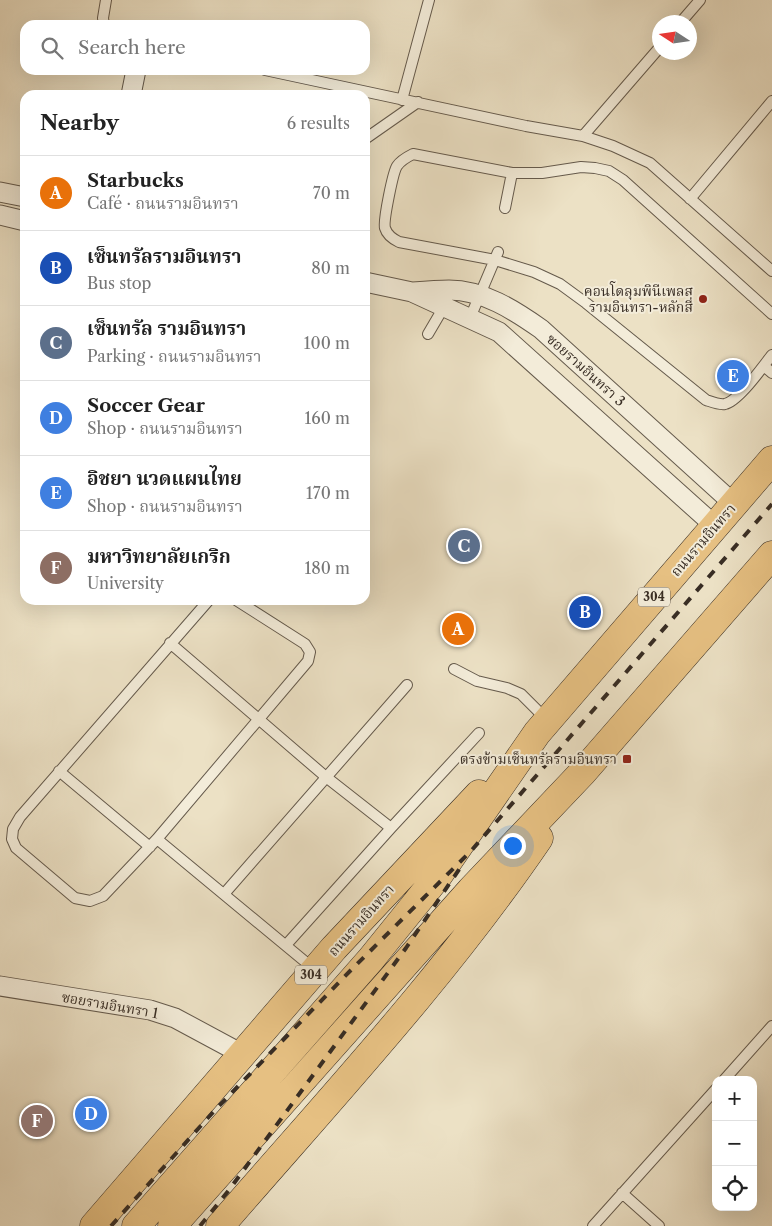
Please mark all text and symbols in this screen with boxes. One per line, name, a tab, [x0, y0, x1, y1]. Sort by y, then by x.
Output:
north arrow	[652, 15, 697, 60]
search box	[20, 20, 370, 75]
icon: search	[38, 34, 66, 62]
text: Search here	[78, 36, 186, 59]
text: Nearby	[40, 110, 119, 135]
text: 6 results	[287, 113, 350, 133]
text: Starbucks	[87, 169, 184, 192]
text: A	[50, 183, 62, 203]
text: 70 m	[313, 183, 350, 203]
text: Café · ถนนรามอินทรา	[87, 193, 239, 213]
text: เซ็นทรัลรามอินทรา	[87, 245, 241, 268]
text: B	[50, 258, 62, 278]
text: 80 m	[311, 258, 350, 278]
text: Bus stop	[87, 273, 151, 293]
place label: คอนโดลุมพินีเพลส รามอินทรา-หลักสี่	[584, 281, 693, 316]
marker: คอนโดลุมพินีเพลส รามอินทรา-หลักสี่	[697, 293, 709, 305]
text: เซ็นทรัล รามอินทรา	[87, 317, 246, 340]
street label: ซอยรามอินทรา 3	[543, 330, 629, 410]
text: C	[50, 333, 62, 353]
text: 100 m	[304, 333, 350, 353]
text: Parking · ถนนรามอินทรา	[87, 346, 261, 366]
pin: E	[717, 357, 749, 395]
text: Soccer Gear	[87, 394, 205, 417]
text: D	[49, 408, 63, 428]
text: 160 m	[305, 408, 350, 428]
text: Shop · ถนนรามอินทรา	[87, 418, 243, 438]
text: อิชยา นวดแผนไทย	[87, 467, 242, 490]
text: E	[50, 483, 62, 503]
text: 170 m	[306, 483, 350, 503]
text: Shop · ถนนรามอินทรา	[87, 496, 243, 516]
street label: ถนนรามอินทรา	[667, 500, 739, 580]
pin: C	[448, 527, 480, 565]
text: มหาวิทยาลัยเกริก	[87, 545, 231, 568]
text: F	[51, 558, 61, 578]
text: 180 m	[304, 558, 350, 578]
text: University	[87, 573, 164, 593]
road number: 304	[638, 588, 670, 606]
pin: B	[569, 593, 601, 631]
pin: A	[442, 610, 474, 648]
place label: ตรงข้ามเซ็นทรัลรามอินทรา	[460, 750, 617, 768]
marker: ตรงข้ามเซ็นทรัลรามอินทรา	[621, 753, 633, 765]
your location	[500, 833, 526, 859]
street label: ถนนรามอินทรา	[324, 880, 398, 960]
road number: 304	[295, 966, 327, 984]
street label: ซอยรามอินทรา 1	[60, 988, 160, 1022]
map controls	[712, 1076, 757, 1211]
button: +	[712, 1076, 757, 1121]
pin: D	[75, 1095, 107, 1133]
pin: F	[21, 1102, 53, 1140]
button: −	[712, 1121, 757, 1166]
button: locate	[712, 1166, 757, 1211]

